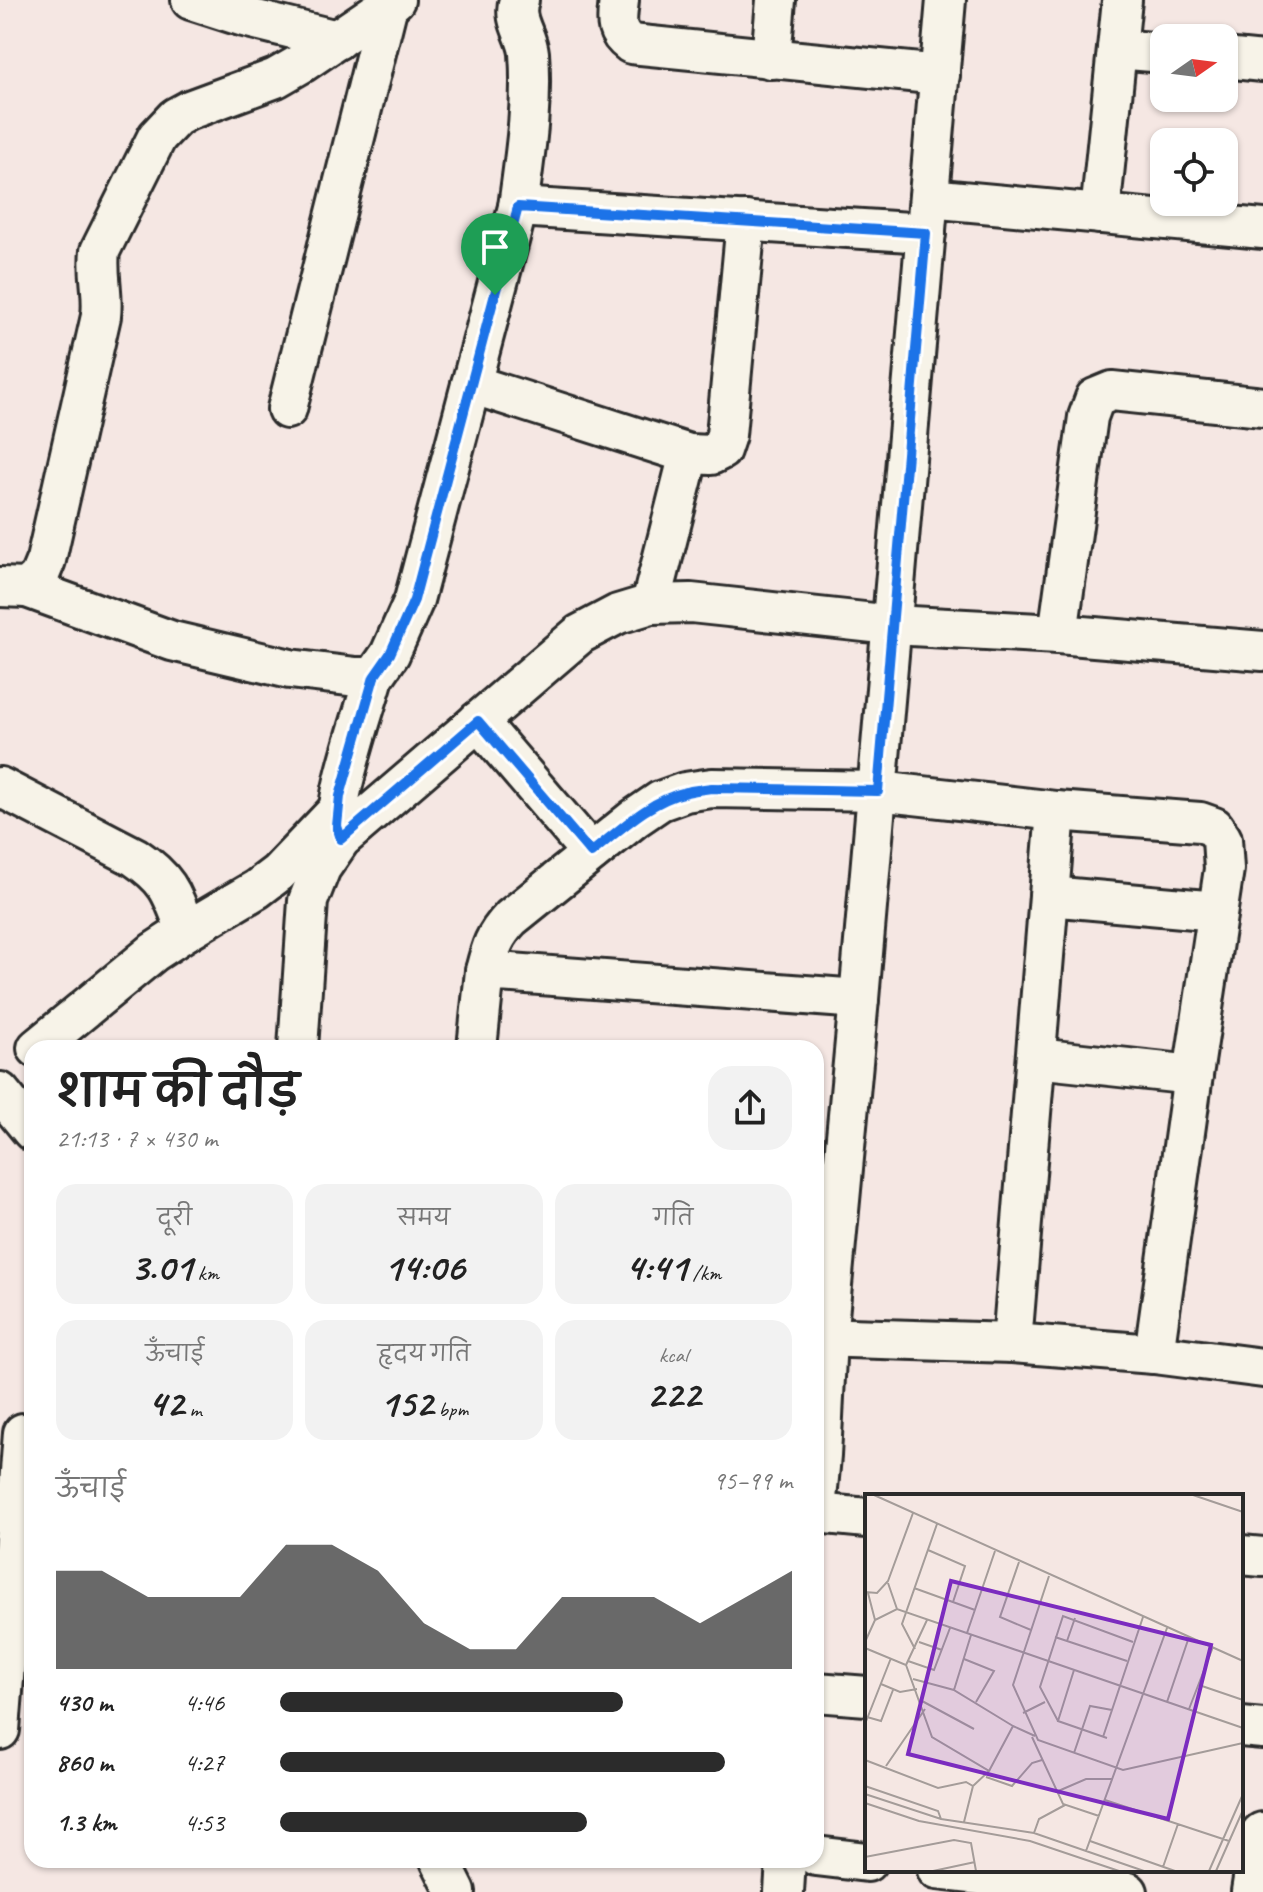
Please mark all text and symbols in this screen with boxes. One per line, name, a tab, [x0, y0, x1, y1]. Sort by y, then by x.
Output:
north arrow	[1150, 24, 1238, 112]
map controls	[1150, 24, 1238, 216]
button: locate	[1150, 128, 1238, 216]
pin	[461, 213, 529, 295]
icon: arrive	[473, 225, 517, 269]
text: शाम की दौड़	[56, 1064, 299, 1119]
button: share	[708, 1066, 792, 1150]
text: 21:13 · 7 × 430 m	[56, 1122, 217, 1155]
text: दूरी	[157, 1204, 192, 1232]
text: समय	[398, 1204, 450, 1232]
text: गति	[653, 1204, 693, 1232]
text: 3.01	[130, 1242, 192, 1292]
text: 14:06	[384, 1242, 464, 1292]
text: 4:41	[625, 1242, 687, 1292]
text: km	[192, 1259, 219, 1287]
text: /km	[687, 1259, 721, 1287]
text: ऊँचाई	[145, 1340, 204, 1368]
text: हृदय गति	[377, 1340, 471, 1368]
text: kcal	[659, 1341, 688, 1369]
text: 222	[646, 1369, 700, 1419]
text: 42	[148, 1378, 184, 1428]
text: 152	[380, 1378, 433, 1428]
text: m	[184, 1395, 201, 1423]
text: bpm	[433, 1395, 468, 1423]
text: 95–99 m	[713, 1464, 792, 1497]
text: ऊँचाई	[56, 1472, 126, 1505]
inset map	[865, 1494, 1243, 1872]
text: 430 m	[56, 1686, 112, 1719]
text: 4:46	[184, 1686, 224, 1719]
text: 860 m	[56, 1746, 113, 1779]
text: 4:27	[184, 1746, 224, 1779]
text: 1.3 km	[56, 1806, 116, 1839]
text: 4:53	[184, 1806, 224, 1839]

